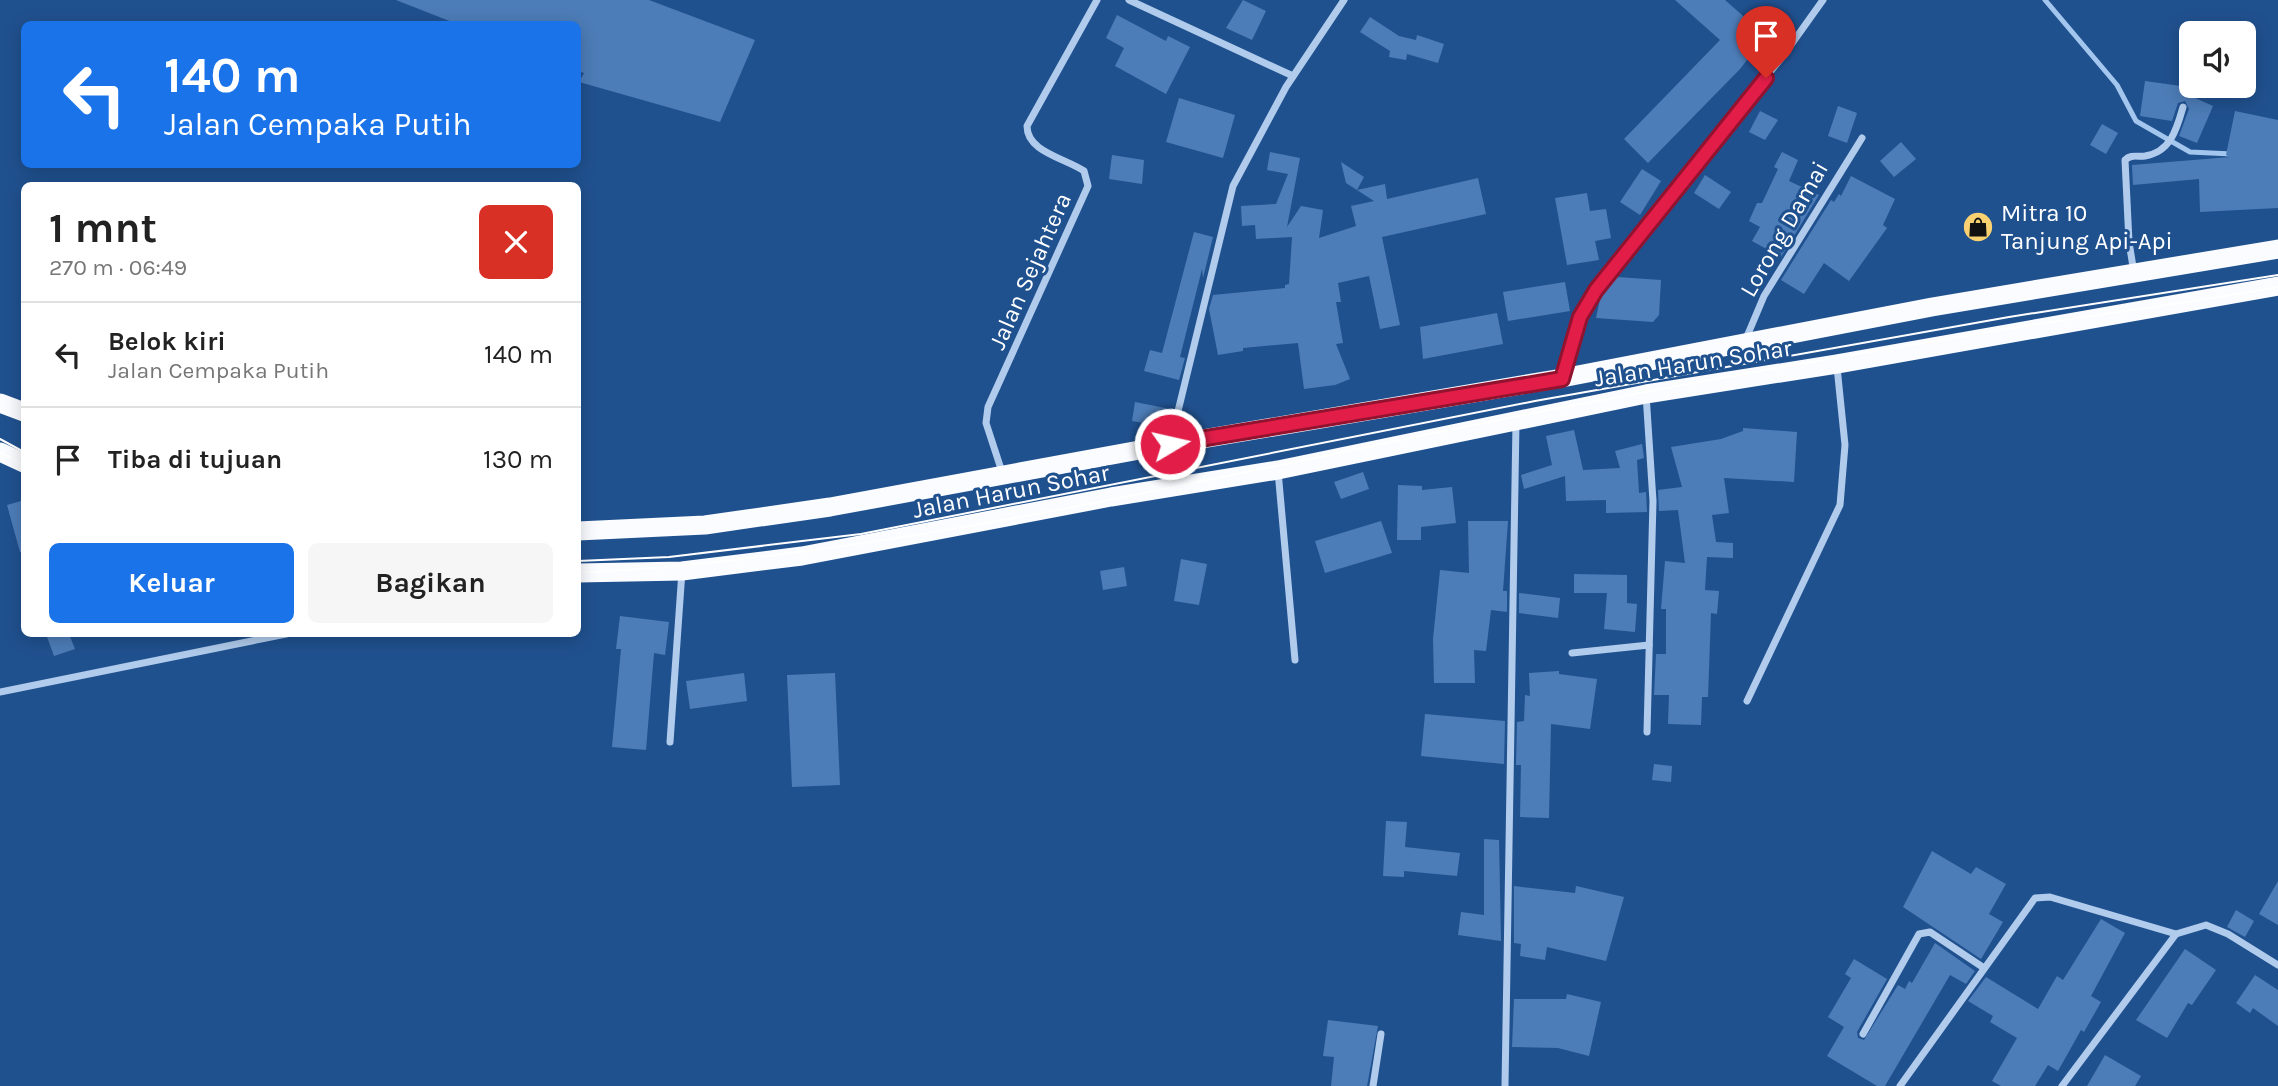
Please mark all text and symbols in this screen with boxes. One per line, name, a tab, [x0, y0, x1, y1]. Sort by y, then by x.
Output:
pin	[1736, 6, 1796, 78]
icon: arrive	[1747, 17, 1785, 55]
map controls	[2179, 21, 2256, 98]
button: sound	[2179, 21, 2256, 98]
text: 140 m	[164, 47, 301, 104]
icon: left	[49, 49, 140, 140]
text: Jalan Cempaka Putih	[164, 106, 472, 143]
street label: Lorong Damai	[1734, 156, 1834, 302]
street label: Jalan Sejahtera	[983, 188, 1077, 354]
place label: Mitra 10 Tanjung Api-Api	[2001, 199, 2173, 255]
text: 1 mnt	[49, 203, 157, 253]
button: close	[479, 205, 553, 279]
shop icon: Mitra 10 Tanjung Api-Api	[1961, 210, 1995, 244]
text: 270 m · 06:49	[49, 254, 187, 281]
text: Belok kiri	[108, 326, 226, 357]
street label: Jalan Harun Sohar	[1592, 334, 1794, 392]
icon: left	[49, 336, 87, 374]
text: 140 m	[484, 339, 553, 370]
text: Jalan Cempaka Putih	[108, 357, 329, 384]
position arrow	[1133, 407, 1207, 481]
icon: arrive	[49, 441, 87, 479]
text: Tiba di tujuan	[108, 444, 282, 475]
text: 130 m	[483, 444, 553, 475]
street label: Jalan Harun Sohar	[910, 458, 1112, 524]
button: Keluar	[49, 543, 294, 623]
button: Bagikan	[308, 543, 553, 623]

